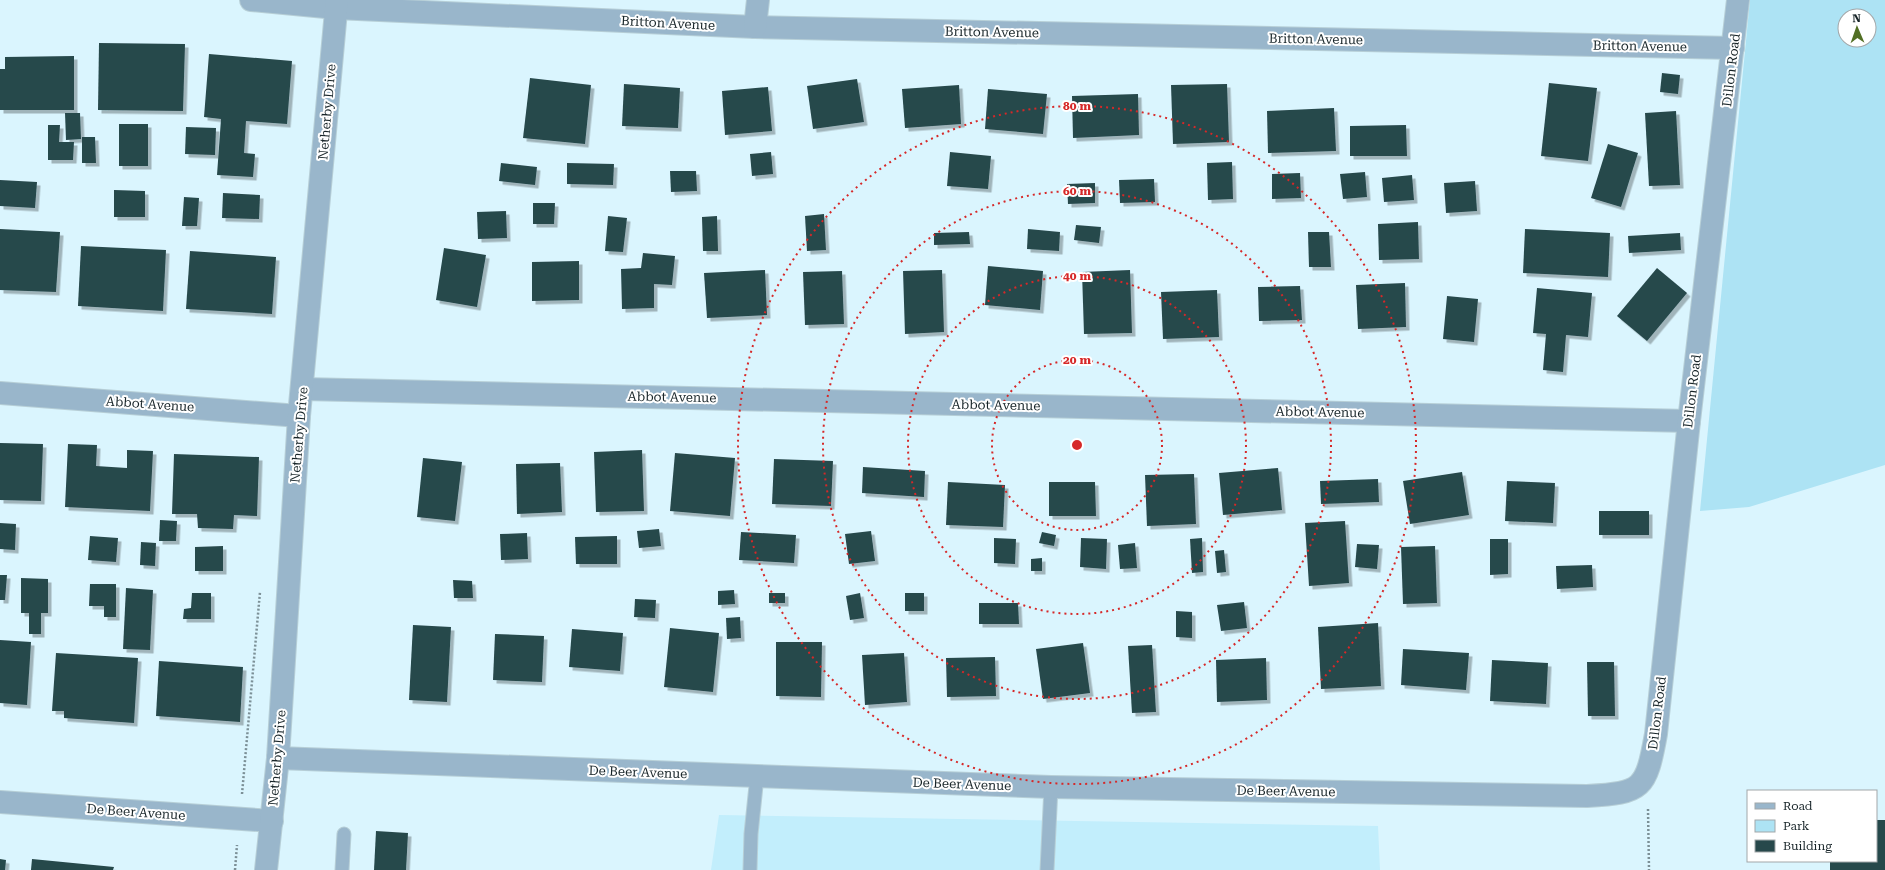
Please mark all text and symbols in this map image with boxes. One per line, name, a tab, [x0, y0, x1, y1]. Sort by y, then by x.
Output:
north arrow	[1837, 8, 1877, 48]
text: N	[1852, 12, 1862, 25]
street label: Britton Avenue	[621, 13, 715, 33]
street label: Britton Avenue	[945, 24, 1039, 40]
street label: Britton Avenue	[1269, 31, 1363, 47]
street label: Dillon Road	[1719, 32, 1743, 108]
street label: Britton Avenue	[1593, 38, 1687, 54]
street label: Netherby Drive	[315, 63, 339, 161]
text: 80 m	[1063, 99, 1091, 113]
text: 60 m	[1063, 184, 1091, 198]
text: 40 m	[1063, 269, 1091, 283]
text: 20 m	[1063, 353, 1091, 367]
street label: Dillon Road	[1680, 353, 1704, 429]
street label: Netherby Drive	[287, 386, 311, 484]
street label: Abbot Avenue	[627, 389, 717, 405]
street label: Abbot Avenue	[105, 393, 195, 415]
street label: Abbot Avenue	[951, 397, 1041, 413]
street label: Abbot Avenue	[1275, 404, 1365, 420]
centre of rings	[1070, 438, 1084, 452]
street label: Dillon Road	[1645, 675, 1669, 751]
street label: Netherby Drive	[265, 709, 289, 807]
street label: De Beer Avenue	[588, 763, 688, 781]
street label: De Beer Avenue	[912, 775, 1012, 793]
street label: De Beer Avenue	[1236, 783, 1336, 799]
legend	[1747, 790, 1877, 862]
text: Road	[1783, 799, 1813, 813]
street label: De Beer Avenue	[86, 801, 186, 823]
text: Park	[1783, 819, 1810, 833]
text: Building	[1783, 839, 1832, 853]

